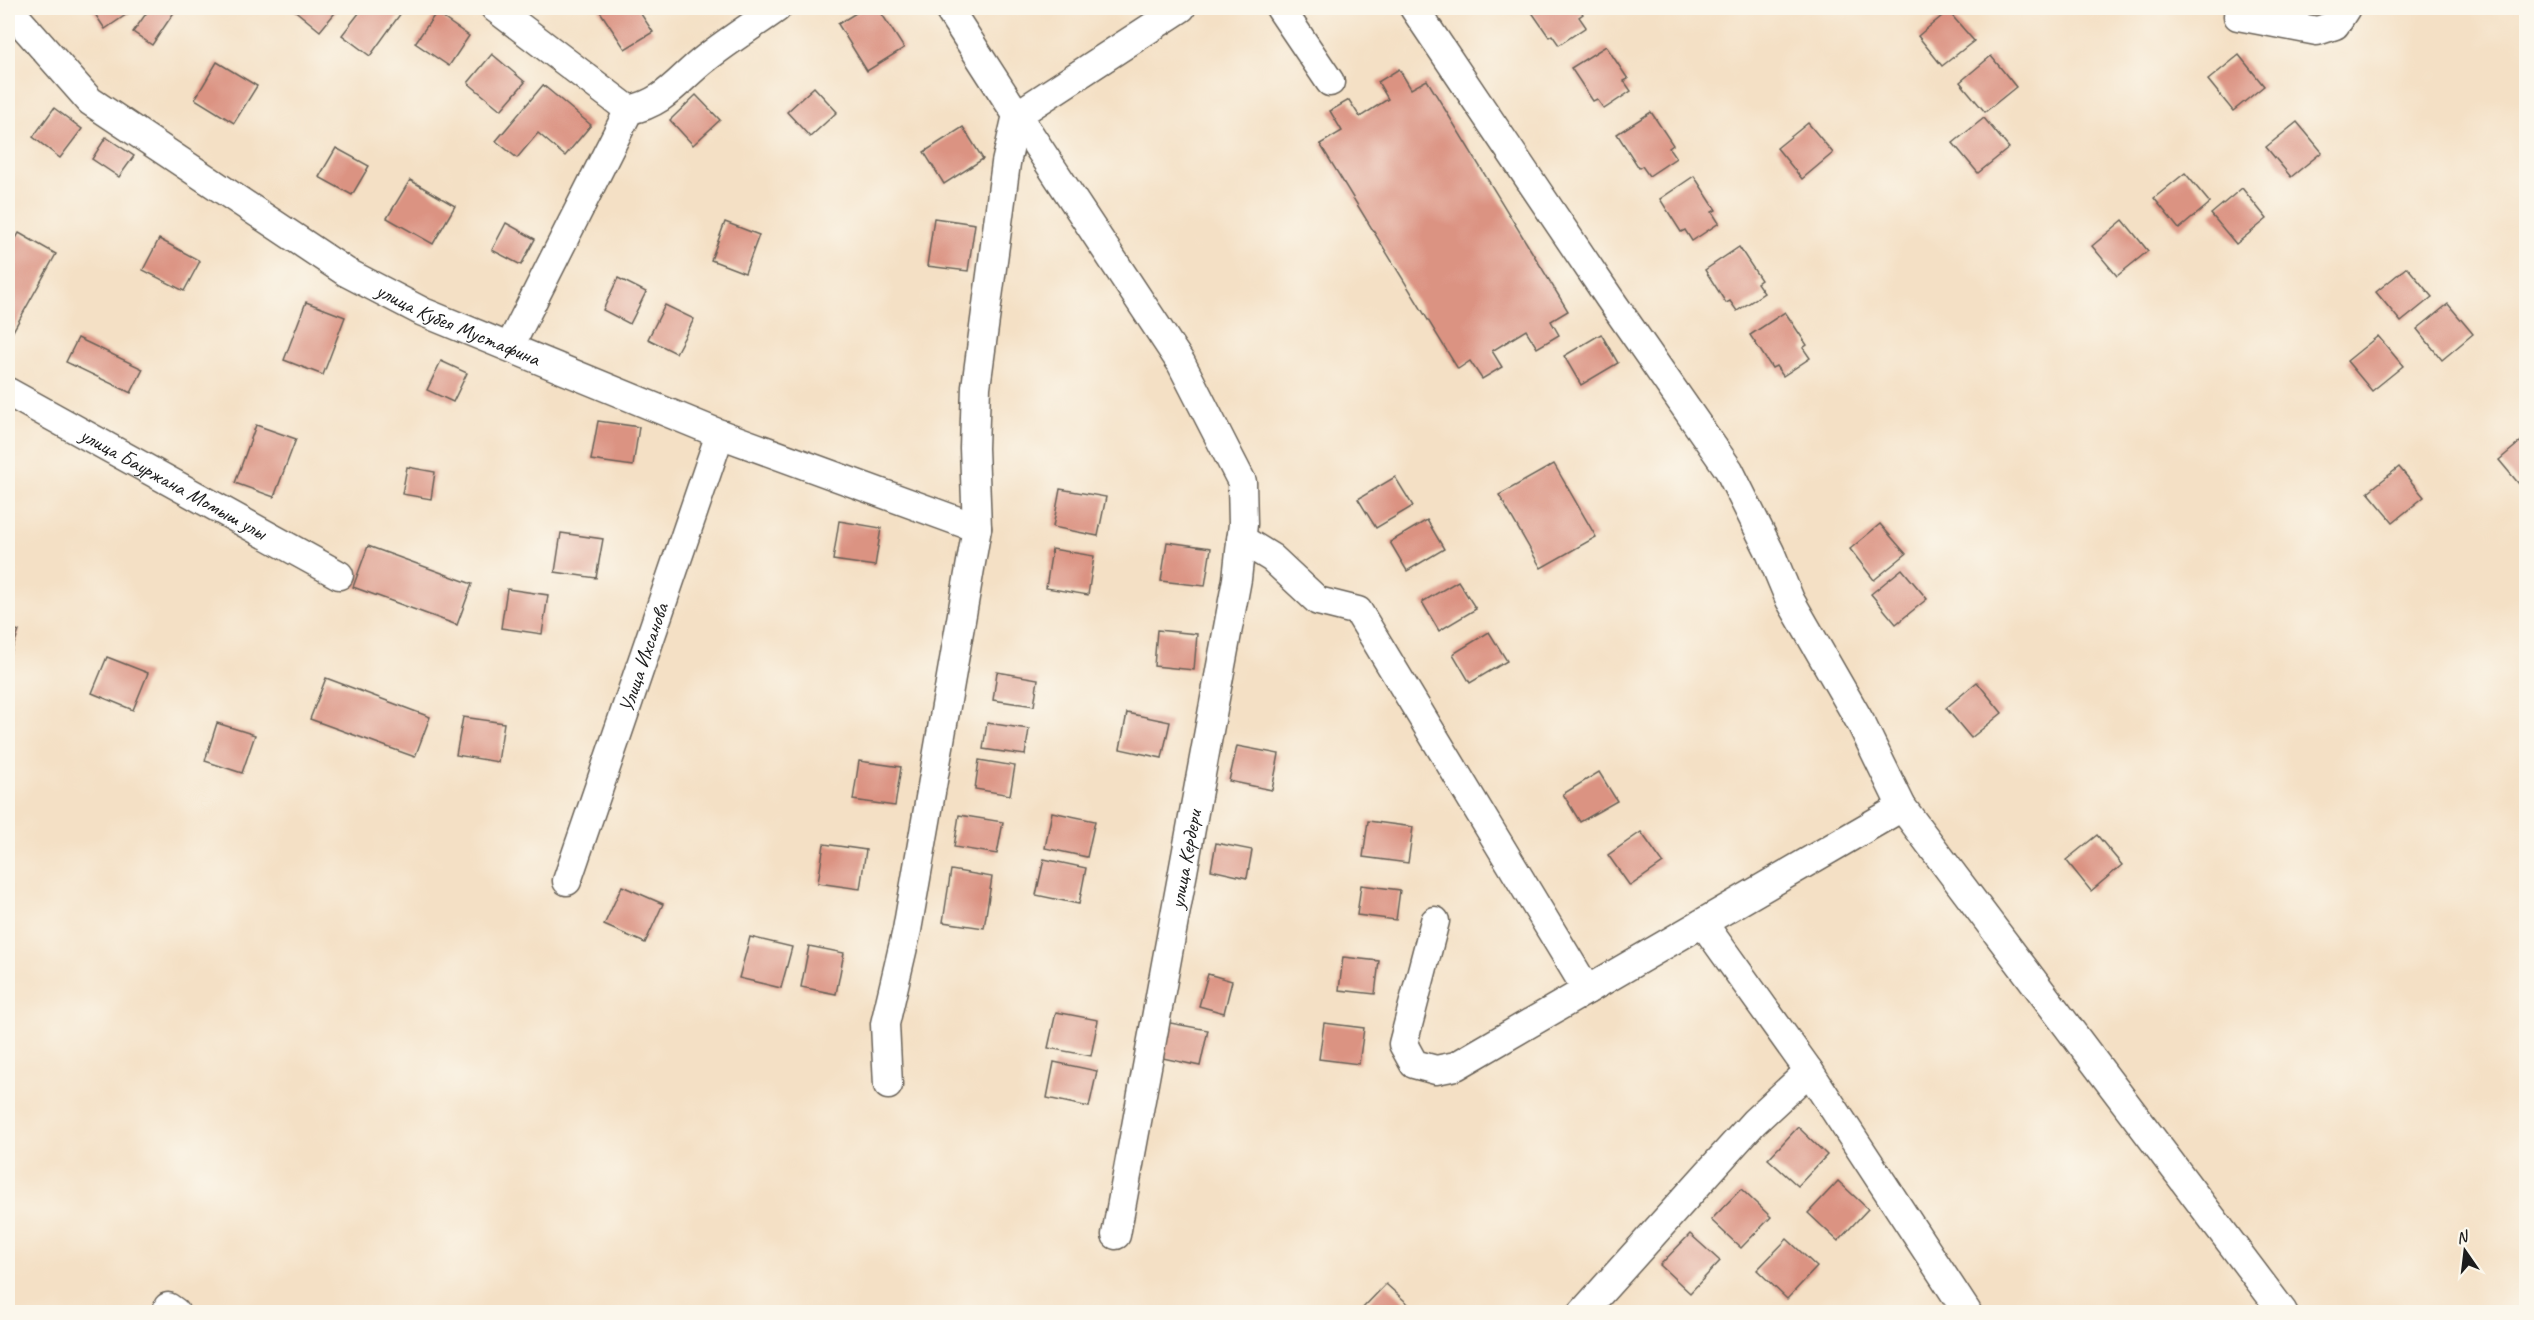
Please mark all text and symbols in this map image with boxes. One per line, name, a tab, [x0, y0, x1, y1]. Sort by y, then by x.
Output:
street label: улица Кубея Мустафина	[370, 276, 546, 372]
street label: улица Бауржана Момыш улы	[74, 421, 273, 546]
street label: Улица Ихсанова	[613, 598, 675, 716]
street label: улица Кердери	[1163, 806, 1208, 913]
north arrow	[2435, 1221, 2495, 1281]
text: N	[2454, 1226, 2472, 1248]

